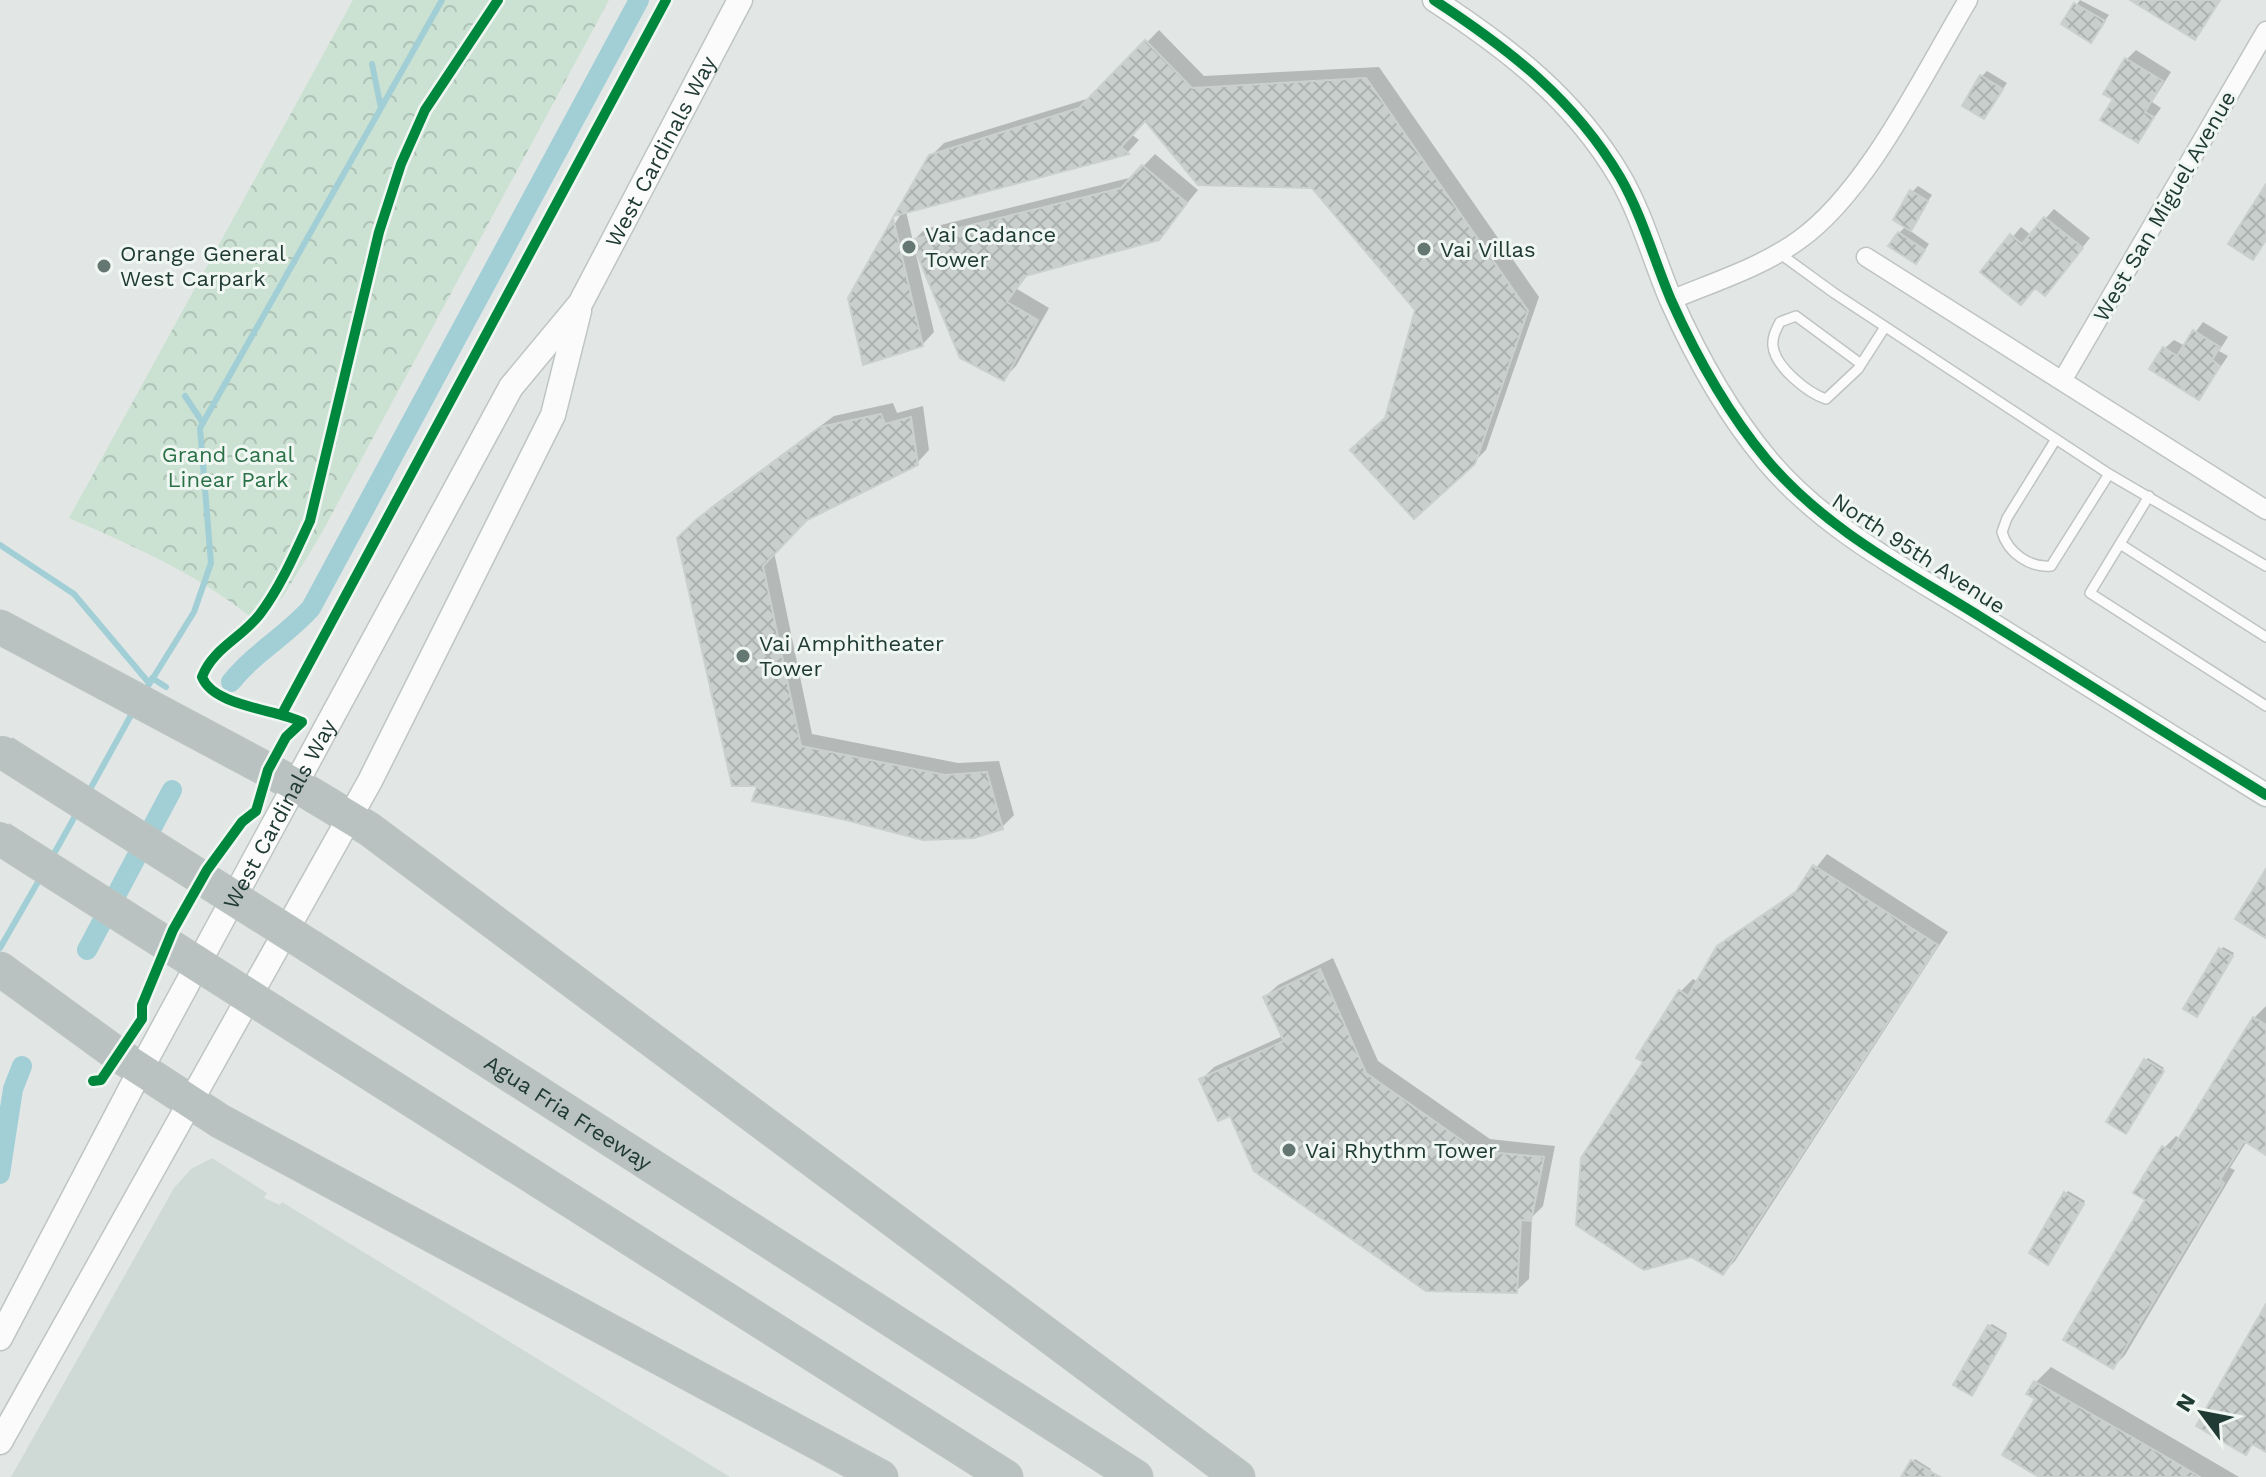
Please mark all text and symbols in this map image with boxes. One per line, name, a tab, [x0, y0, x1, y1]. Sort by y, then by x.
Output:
street label: West Cardinals Way	[600, 51, 722, 251]
street label: West San Miguel Avenue	[2088, 87, 2241, 326]
place label: Vai Cadance Tower	[925, 222, 1056, 272]
place label: Vai Villas	[1440, 237, 1536, 262]
marker: Vai Cadance Tower	[900, 238, 918, 256]
marker: Vai Villas	[1415, 240, 1433, 258]
place label: Orange General West Carpark	[120, 241, 286, 291]
marker: Orange General West Carpark	[95, 257, 113, 275]
park label: Grand Canal Linear Park	[162, 442, 294, 492]
street label: North 95th Avenue	[1827, 488, 2010, 619]
place label: Vai Amphitheater Tower	[759, 631, 944, 681]
marker: Vai Amphitheater Tower	[734, 647, 752, 665]
street label: West Cardinals Way	[218, 714, 342, 913]
street label: Agua Fria Freeway	[480, 1050, 657, 1176]
place label: Vai Rhythm Tower	[1305, 1138, 1497, 1163]
marker: Vai Rhythm Tower	[1280, 1141, 1298, 1159]
north arrow	[2162, 1373, 2242, 1453]
text: N	[2171, 1389, 2200, 1416]

